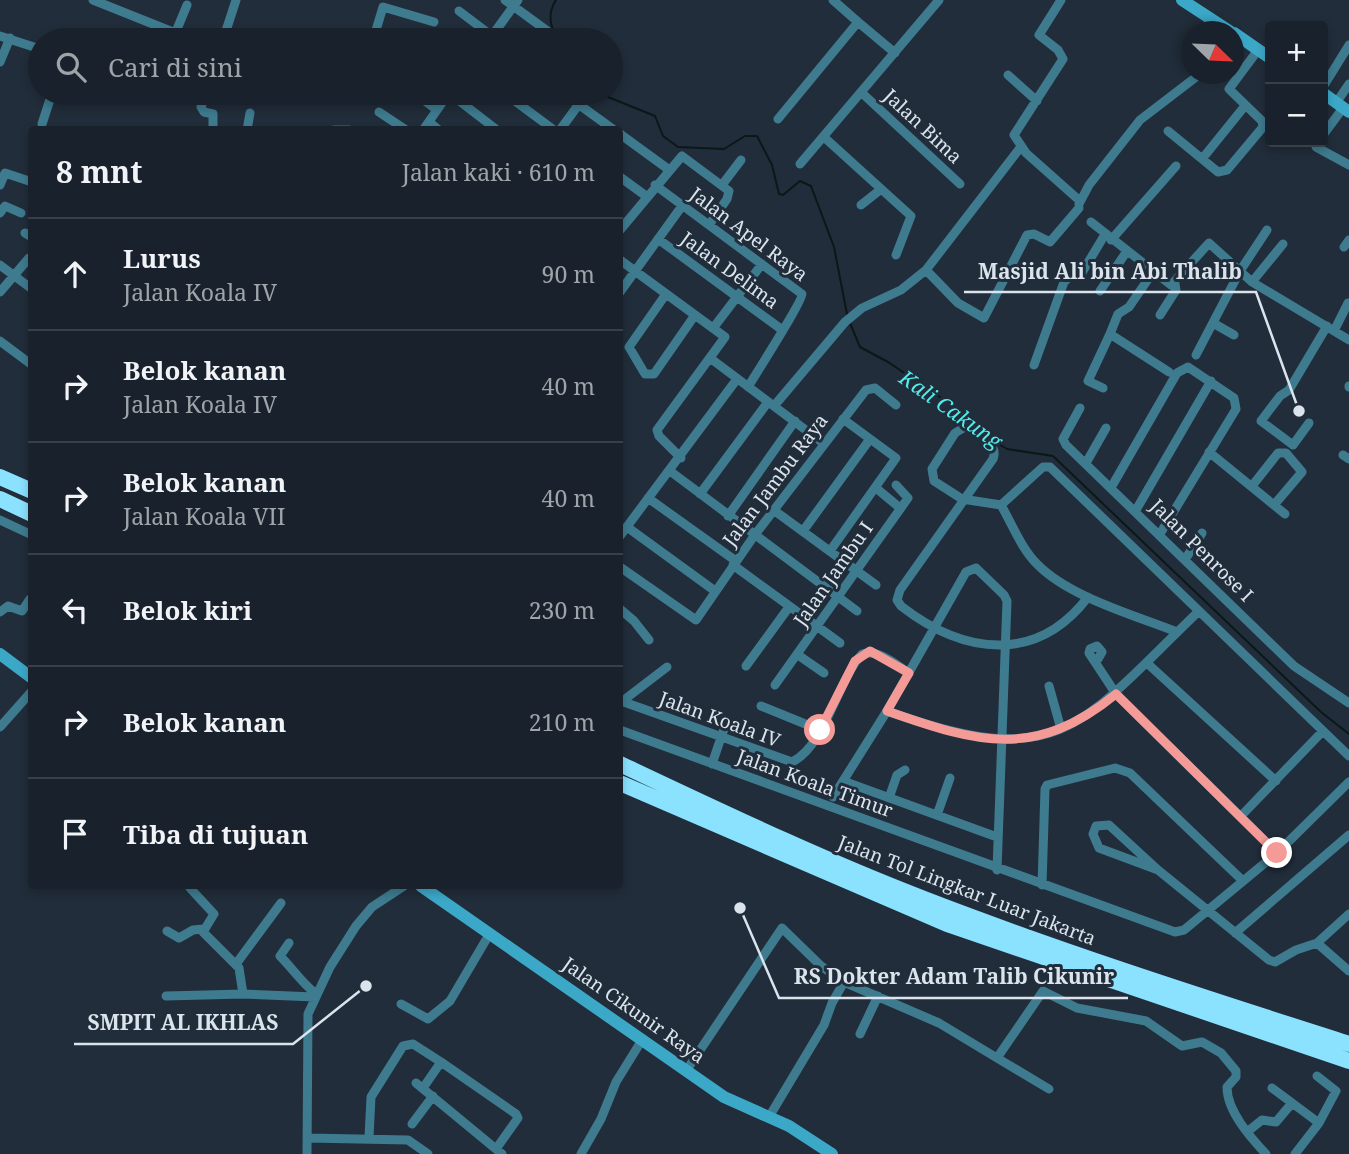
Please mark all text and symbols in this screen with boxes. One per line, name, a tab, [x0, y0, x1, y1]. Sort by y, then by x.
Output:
north arrow	[1181, 21, 1244, 84]
map controls	[1265, 21, 1328, 147]
button: +	[1265, 21, 1328, 84]
search box	[28, 28, 623, 105]
icon: search	[52, 48, 90, 86]
text: Cari di sini	[108, 49, 242, 85]
street label: Jalan Bima	[877, 82, 968, 169]
button: −	[1265, 84, 1328, 147]
text: 8 mnt	[56, 151, 143, 192]
text: Jalan kaki · 610 m	[402, 156, 595, 188]
street label: Jalan Apel Raya	[684, 180, 813, 287]
street label: Jalan Delima	[675, 225, 785, 315]
text: Lurus	[123, 240, 201, 276]
callout: Masjid Ali bin Abi Thalib	[964, 250, 1256, 292]
icon: ahead	[56, 255, 94, 293]
text: Masjid Ali bin Abi Thalib	[978, 257, 1242, 285]
text: 90 m	[542, 258, 595, 290]
text: Jalan Koala IV	[123, 276, 277, 308]
text: Belok kanan	[123, 352, 286, 388]
water label: Kali Cakung	[893, 363, 1009, 455]
icon: right	[56, 367, 94, 405]
text: 40 m	[542, 370, 595, 402]
text: Jalan Koala IV	[123, 388, 277, 420]
street label: Jalan Jambu Raya	[716, 408, 833, 552]
text: Belok kanan	[123, 464, 286, 500]
icon: right	[56, 479, 94, 517]
text: 40 m	[542, 482, 595, 514]
street label: Jalan Penrose I	[1144, 492, 1259, 607]
text: Jalan Koala VII	[123, 500, 285, 532]
street label: Jalan Jambu I	[787, 516, 879, 632]
icon: left	[56, 591, 94, 629]
text: Belok kiri	[123, 592, 252, 628]
text: 230 m	[529, 594, 595, 626]
street label: Jalan Koala IV	[655, 685, 784, 753]
icon: right	[56, 703, 94, 741]
text: Belok kanan	[123, 704, 286, 740]
text: 210 m	[529, 706, 595, 738]
route start	[804, 714, 835, 745]
street label: Jalan Koala Timur	[733, 742, 897, 823]
icon: arrive	[56, 815, 94, 853]
text: Tiba di tujuan	[123, 816, 308, 852]
street label: Jalan Tol Lingkar Luar Jakarta	[834, 828, 1100, 951]
route end	[1261, 837, 1292, 868]
street label: Jalan Cikunir Raya	[557, 950, 711, 1069]
callout: RS Dokter Adam Talib Cikunir	[779, 956, 1128, 998]
text: RS Dokter Adam Talib Cikunir	[794, 962, 1114, 990]
callout: SMPIT AL IKHLAS	[74, 1002, 293, 1044]
text: SMPIT AL IKHLAS	[88, 1008, 278, 1036]

